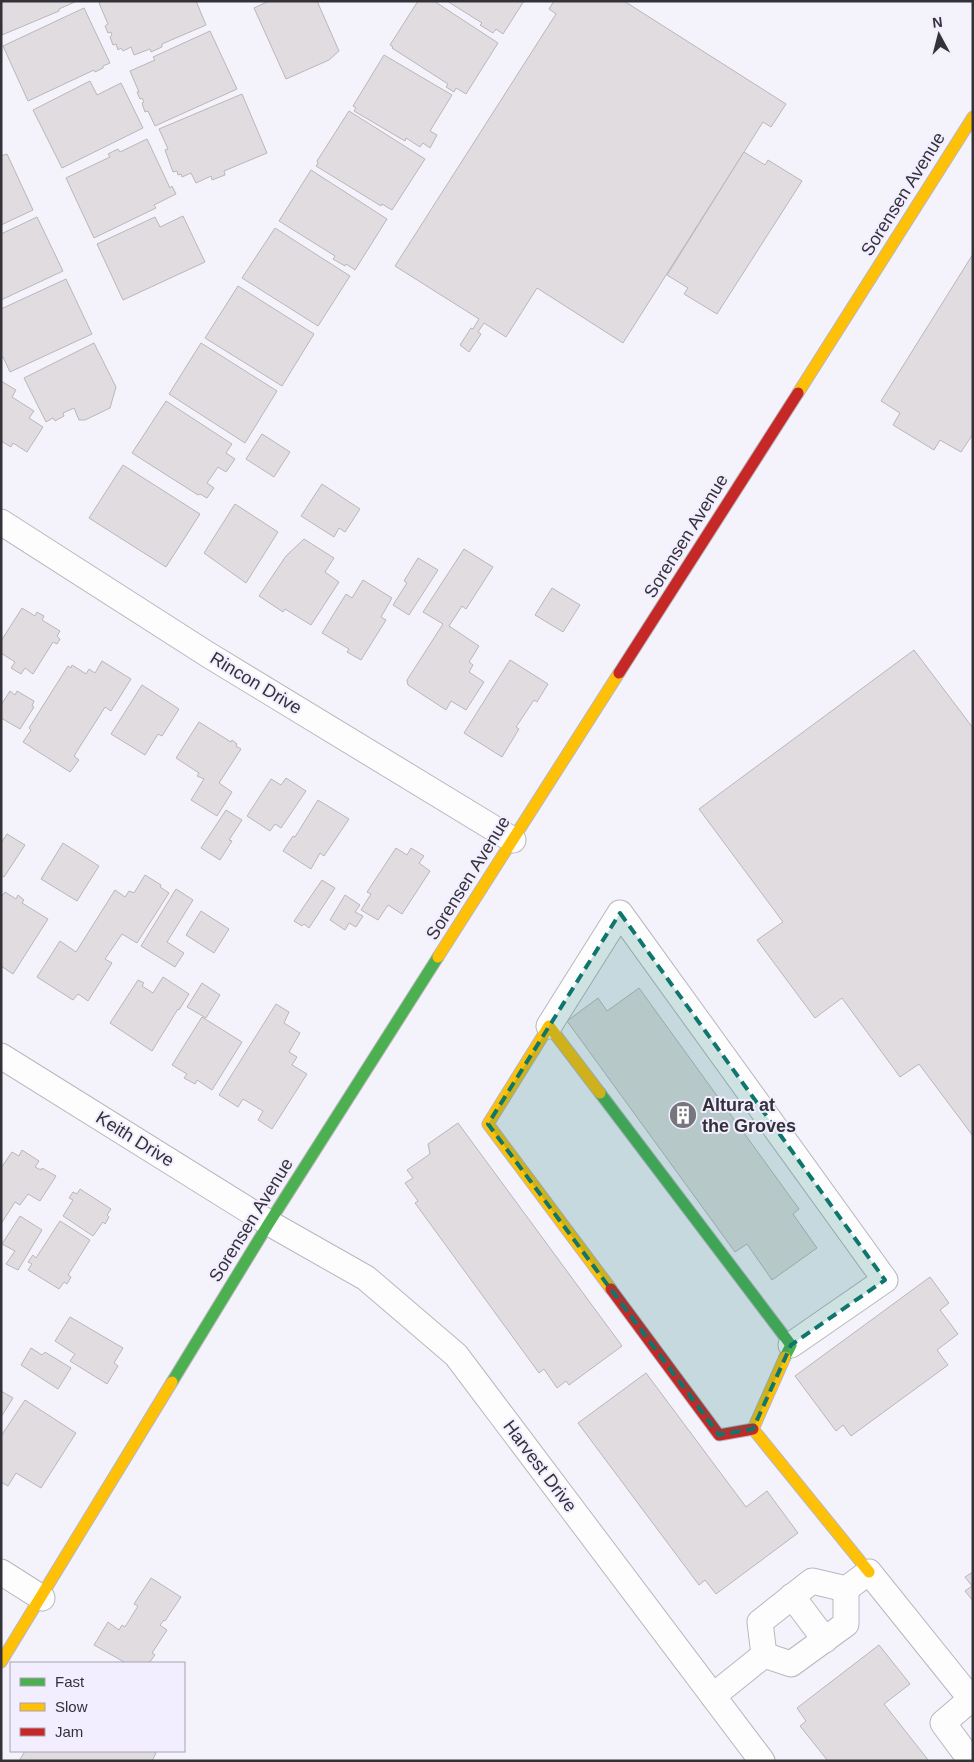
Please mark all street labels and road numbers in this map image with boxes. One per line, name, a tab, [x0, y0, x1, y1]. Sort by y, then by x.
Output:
street label: Sorensen Avenue	[857, 129, 949, 259]
street label: Sorensen Avenue	[640, 471, 732, 601]
street label: Rincon Drive	[207, 648, 305, 718]
street label: Sorensen Avenue	[422, 813, 514, 943]
street label: Keith Drive	[92, 1107, 178, 1171]
street label: Sorensen Avenue	[205, 1155, 297, 1285]
street label: Harvest Drive	[499, 1416, 581, 1516]

